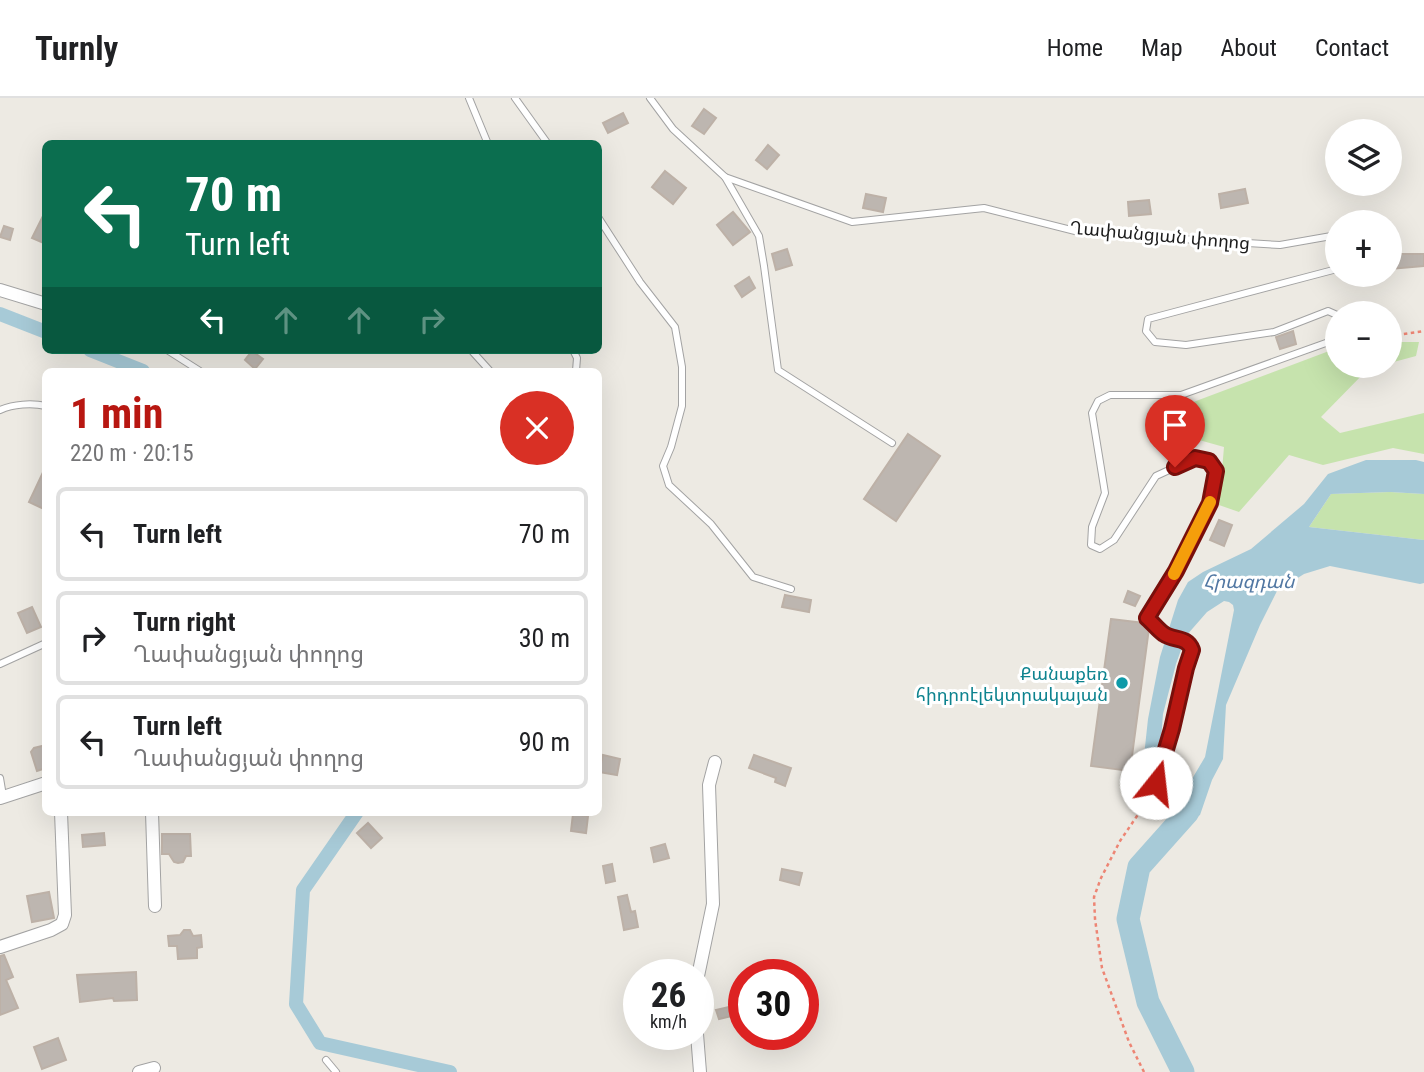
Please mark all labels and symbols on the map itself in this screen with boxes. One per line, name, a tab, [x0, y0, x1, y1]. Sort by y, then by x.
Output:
street label: Ղափանցյան փողոց	[1069, 217, 1251, 253]
pin	[1145, 395, 1205, 467]
water label: Հրազդան	[1204, 570, 1296, 593]
place label: Քանաքեռ հիդրոէլեկտրակայան	[916, 663, 1108, 705]
marker: Քանաքեռ հիդրոէլեկտրակայան	[1114, 675, 1130, 691]
position arrow	[1119, 746, 1193, 820]
speed limit sign: 30	[728, 959, 819, 1050]

